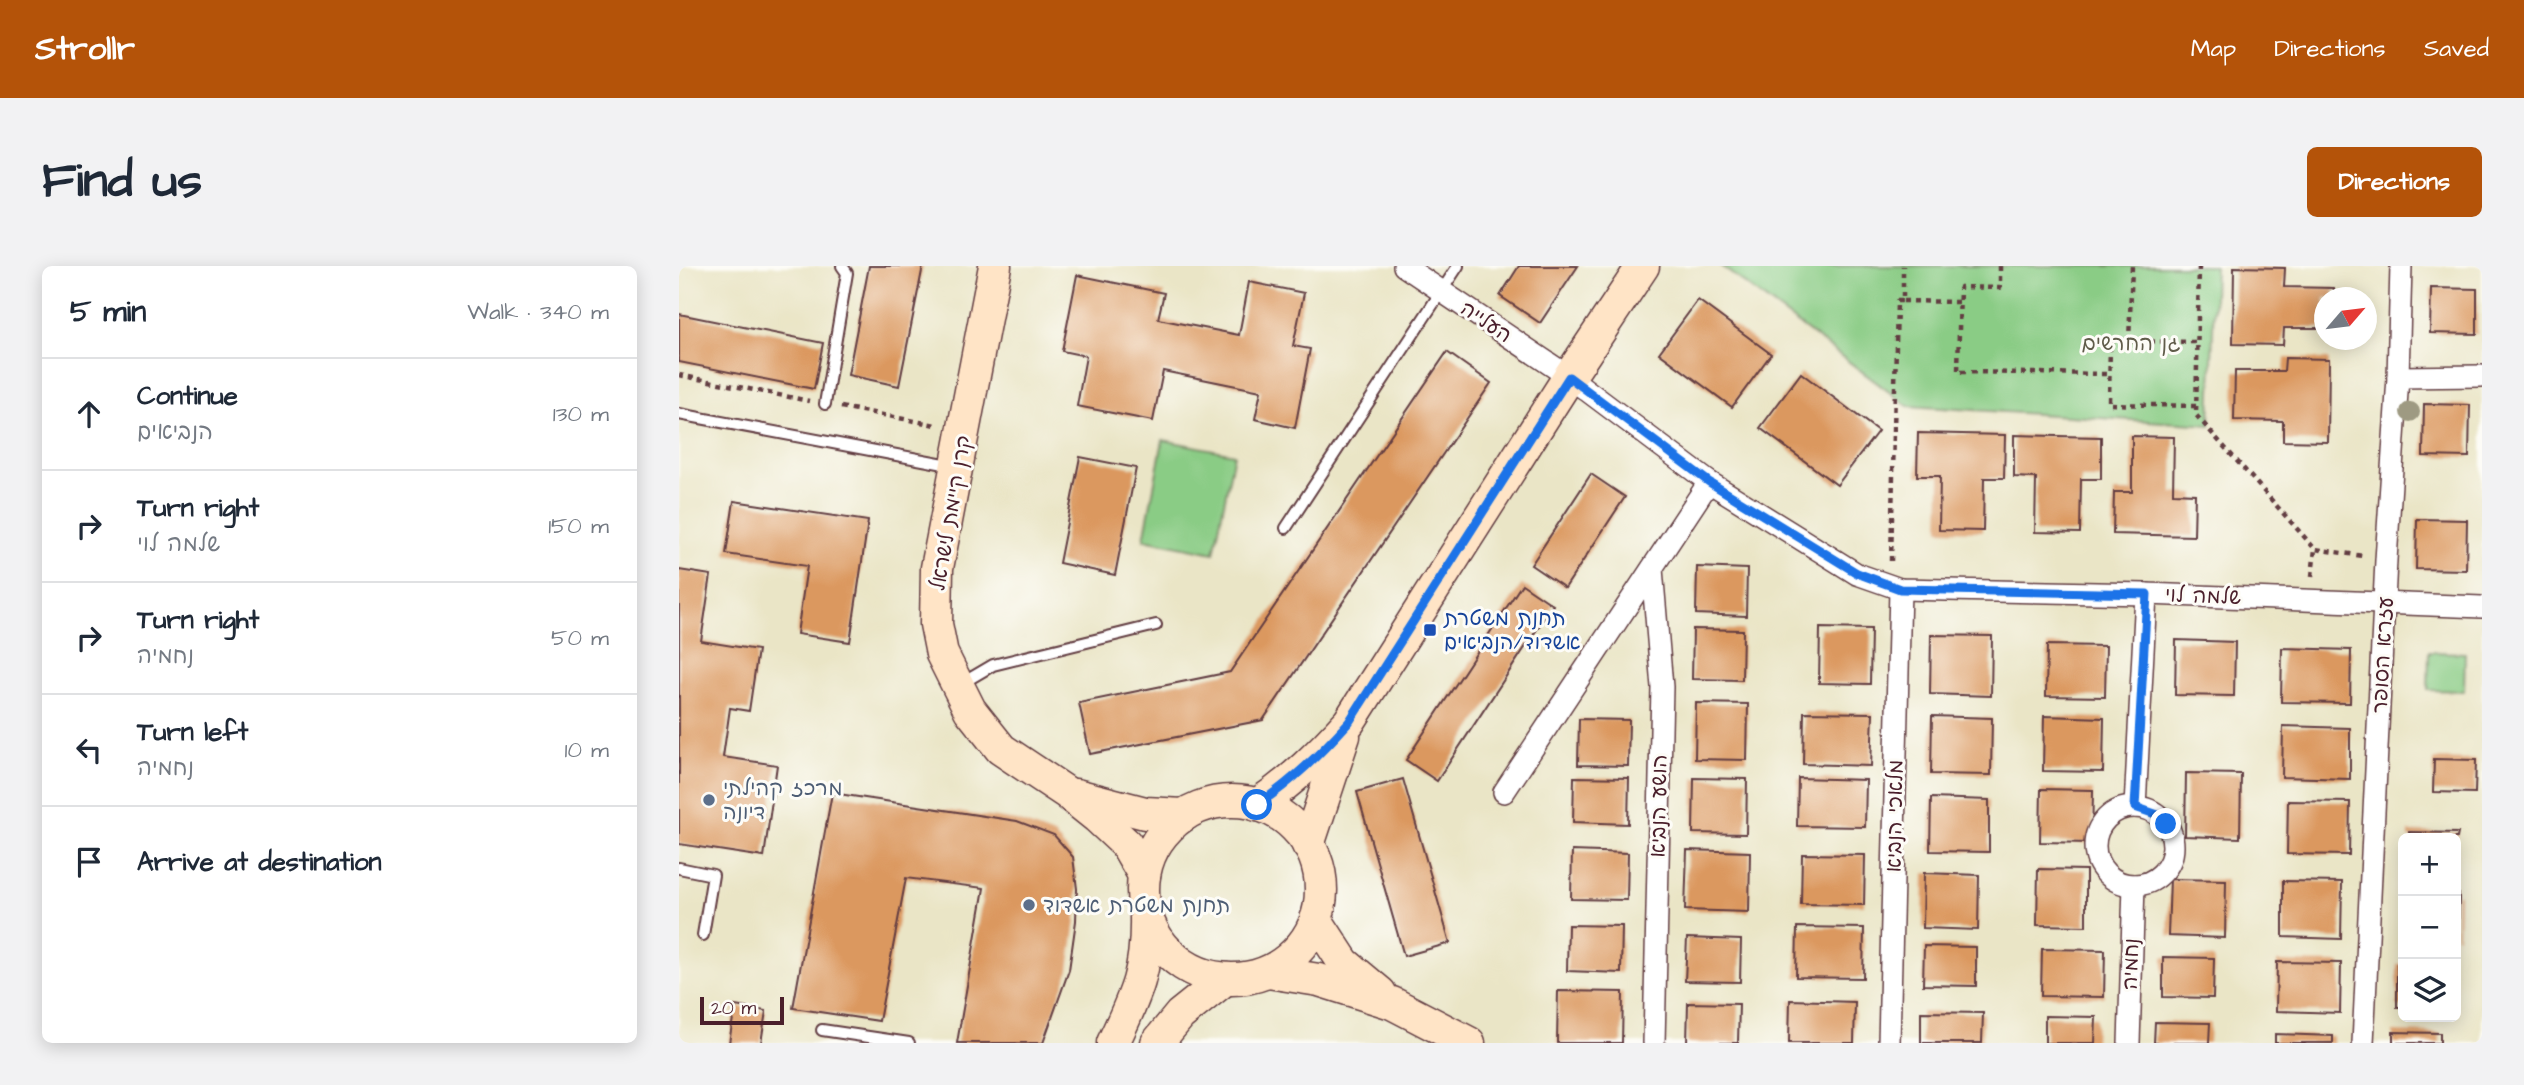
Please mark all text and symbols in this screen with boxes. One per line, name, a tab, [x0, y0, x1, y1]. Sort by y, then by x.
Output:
text: Strollr	[35, 26, 135, 72]
text: Map	[2191, 32, 2236, 66]
text: Directions	[2274, 32, 2386, 66]
text: Saved	[2424, 32, 2489, 66]
button: Directions	[2307, 147, 2482, 217]
text: Find us	[42, 148, 202, 216]
north arrow	[2314, 287, 2377, 350]
text: 5 min	[70, 291, 146, 333]
street label: העלייה	[1454, 294, 1518, 350]
text: Walk · 340 m	[467, 296, 609, 328]
park label: גן החרשים	[2082, 329, 2180, 358]
text: Continue	[137, 378, 238, 414]
icon: ahead	[70, 395, 108, 433]
text: 130 m	[553, 398, 609, 430]
text: הנביאים	[137, 416, 213, 448]
street label: קרן קיימת לישראל	[923, 433, 979, 593]
text: Turn right	[137, 490, 259, 526]
icon: right	[70, 507, 108, 545]
text: 150 m	[548, 510, 609, 542]
text: שלמה לוי	[137, 528, 220, 560]
street label: שלמה לוי	[2165, 580, 2241, 612]
street label: עזרא הסופר	[2365, 596, 2401, 714]
text: Turn right	[137, 602, 259, 638]
place label: תחנת משטרת אשדוד/הנביאים	[1443, 604, 1580, 657]
icon: right	[70, 619, 108, 657]
text: 50 m	[551, 622, 609, 654]
marker: תחנת משטרת אשדוד/הנביאים	[1422, 622, 1438, 638]
text: נחמיה	[137, 640, 194, 672]
text: Turn left	[137, 714, 248, 750]
icon: left	[70, 731, 108, 769]
text: 10 m	[564, 734, 609, 766]
text: נחמיה	[137, 752, 194, 784]
street label: הושע הנביא	[1644, 754, 1674, 858]
street label: מלאכי הנביא	[1880, 759, 1910, 873]
place label: מרכז קהילתי דיונה	[723, 774, 843, 827]
route start	[1241, 789, 1272, 820]
marker: מרכז קהילתי דיונה	[701, 792, 717, 808]
route end	[2150, 808, 2181, 839]
map controls	[2398, 833, 2461, 1022]
button: +	[2398, 833, 2461, 896]
icon: arrive	[70, 843, 108, 881]
text: Arrive at destination	[137, 844, 382, 880]
place label: תחנת משטרת אשדוד	[1043, 891, 1230, 920]
button: −	[2398, 896, 2461, 959]
marker: תחנת משטרת אשדוד	[1021, 897, 1037, 913]
street label: נחמיה	[2116, 937, 2146, 991]
button: layers	[2398, 959, 2461, 1022]
scale bar	[700, 994, 784, 1026]
text: 20 m	[711, 995, 756, 1022]

